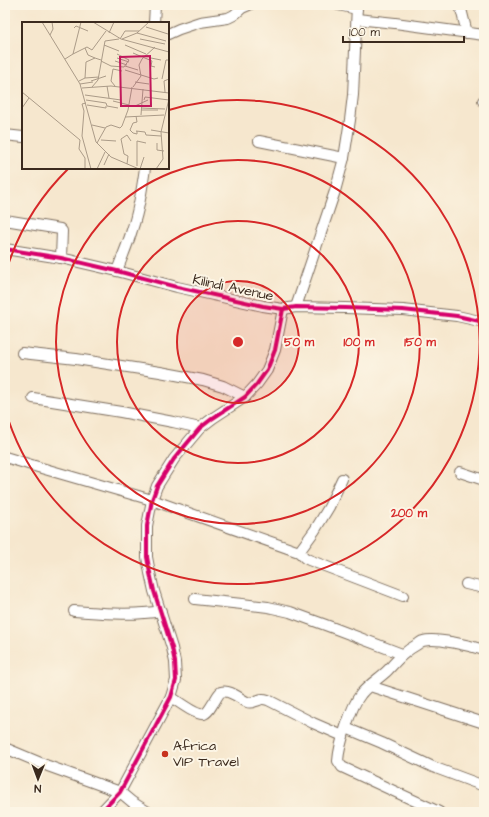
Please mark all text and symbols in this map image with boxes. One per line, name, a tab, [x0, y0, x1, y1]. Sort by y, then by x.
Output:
scale bar	[343, 18, 464, 44]
inset map	[22, 22, 169, 169]
text: 100 m	[349, 24, 380, 41]
street label: Kilindi Avenue	[191, 270, 276, 306]
text: 50 m	[284, 334, 315, 351]
text: 100 m	[344, 334, 375, 351]
text: 150 m	[404, 334, 437, 351]
centre of rings	[231, 335, 245, 349]
text: 200 m	[390, 505, 428, 522]
place label: Africa VIP Travel	[173, 736, 239, 772]
marker: Africa VIP Travel	[160, 749, 170, 759]
north arrow	[18, 759, 58, 799]
text: N	[34, 781, 41, 796]

